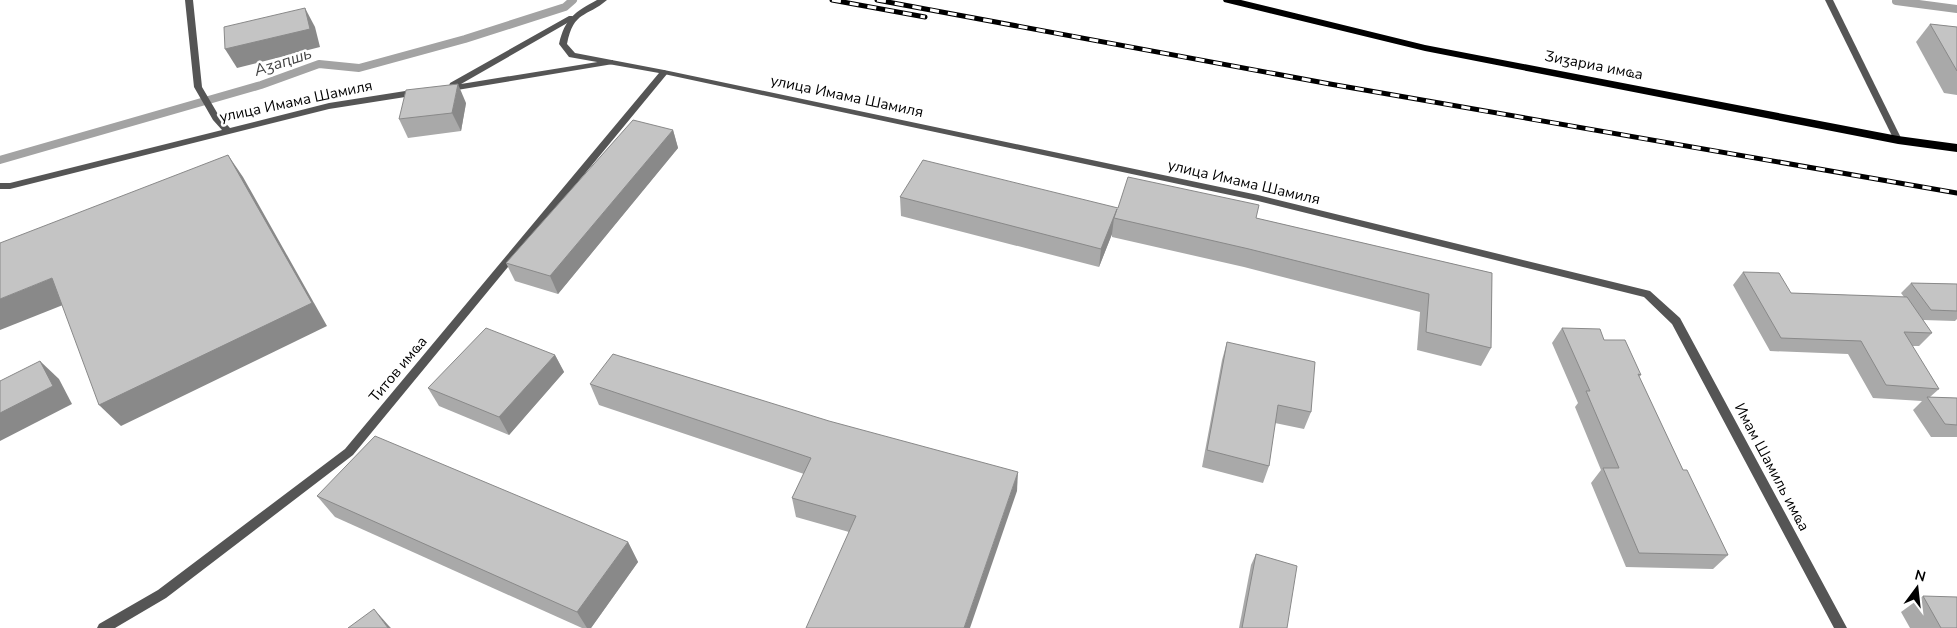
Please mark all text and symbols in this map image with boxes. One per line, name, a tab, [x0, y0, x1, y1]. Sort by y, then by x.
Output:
water label: Аӡаԥшь	[250, 42, 315, 82]
street label: Ӡиӡариа имҩа	[1543, 46, 1645, 84]
street label: улица Имама Шамиля	[769, 70, 925, 122]
street label: улица Имама Шамиля	[218, 75, 374, 127]
street label: улица Имама Шамиля	[1166, 155, 1322, 209]
street label: Титов имҩа	[365, 332, 431, 406]
street label: Имам Шамиль имҩа	[1730, 400, 1814, 534]
north arrow	[1892, 563, 1942, 613]
text: N	[1913, 565, 1928, 586]

